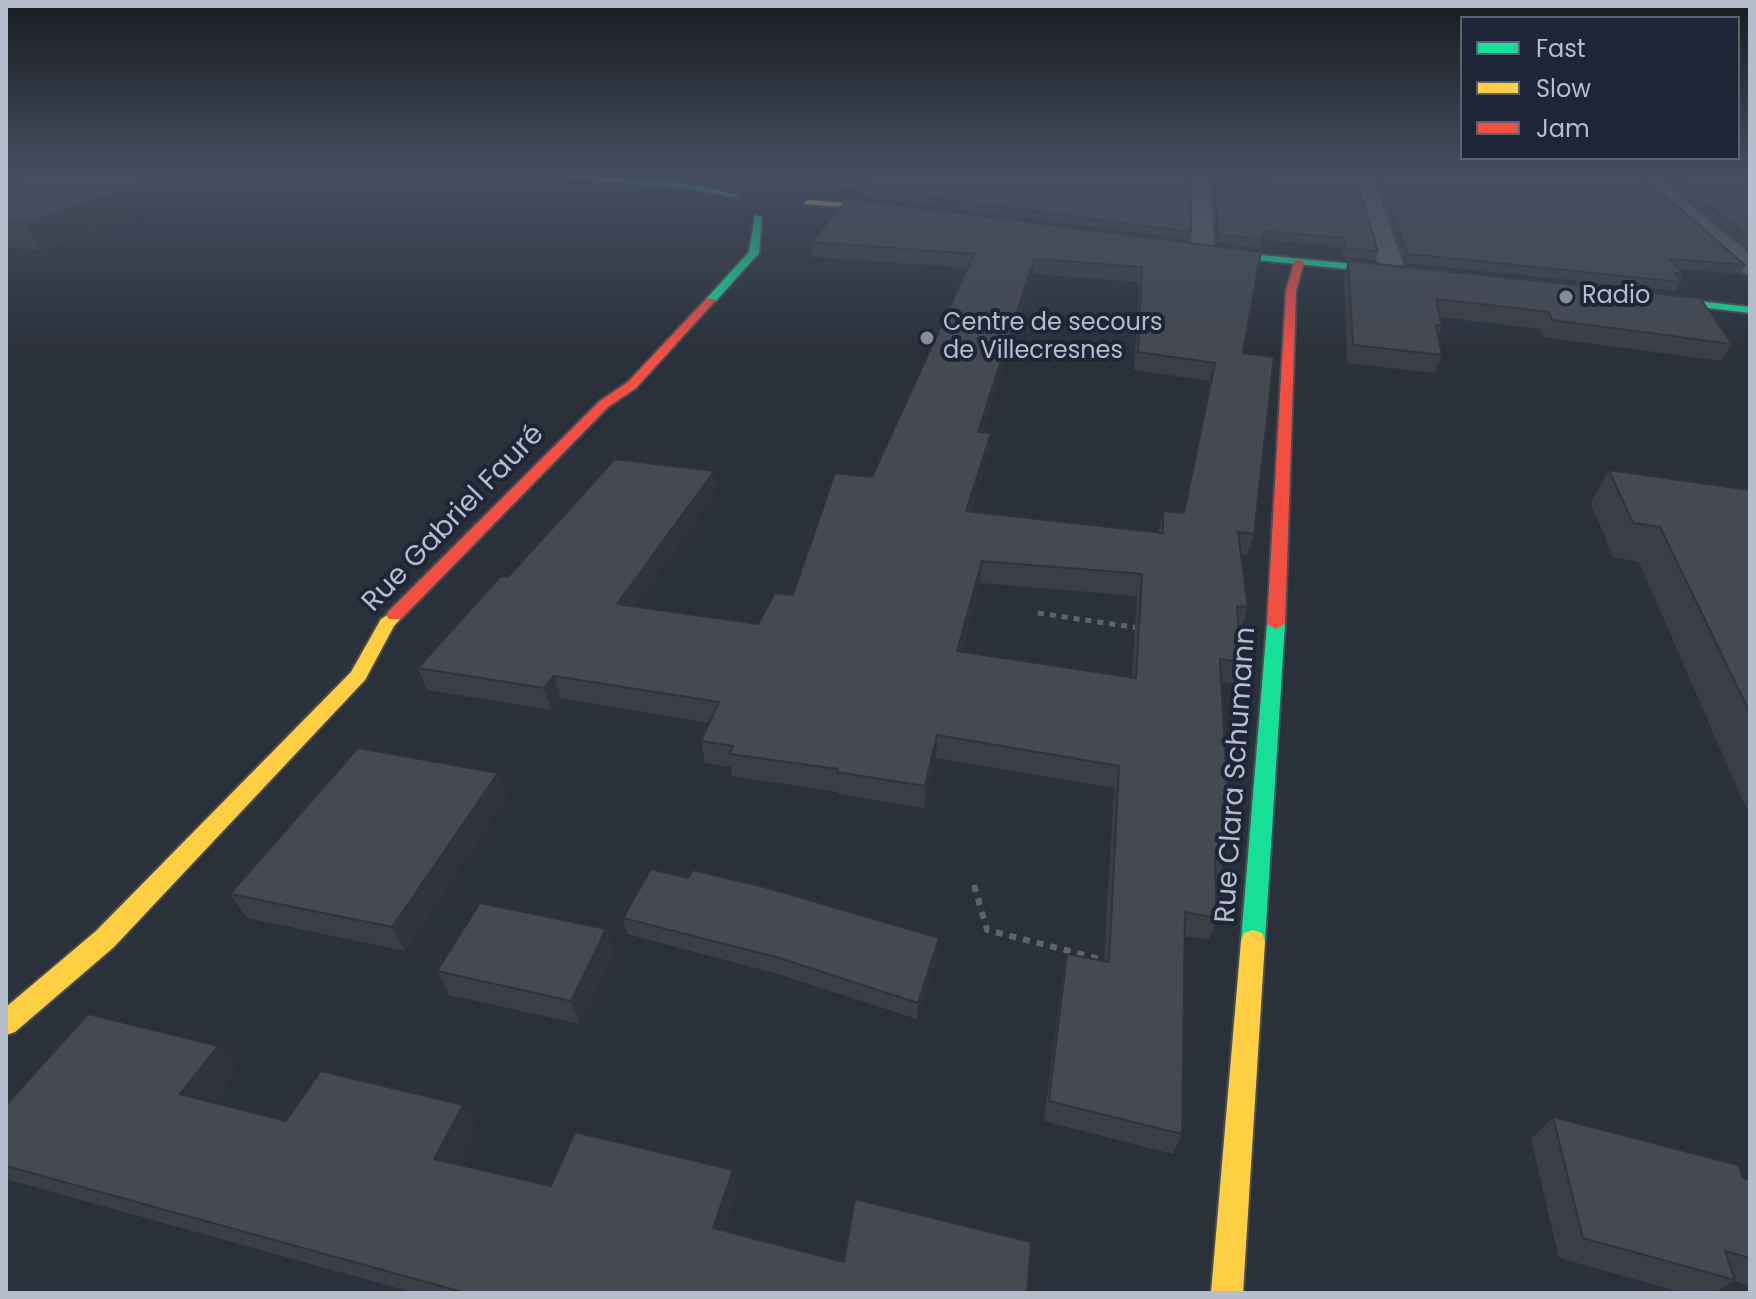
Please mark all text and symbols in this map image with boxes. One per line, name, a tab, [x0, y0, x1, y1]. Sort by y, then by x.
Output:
legend	[1460, 16, 1740, 160]
text: Fast	[1536, 32, 1586, 65]
text: Slow	[1536, 72, 1591, 105]
text: Jam	[1536, 112, 1590, 145]
place label: Radio	[1582, 283, 1650, 311]
marker: Radio	[1557, 288, 1575, 306]
place label: Centre de secours de Villecresnes	[943, 310, 1162, 366]
marker: Centre de secours de Villecresnes	[918, 329, 936, 347]
street label: Rue Gabriel Fauré	[356, 418, 552, 620]
street label: Rue Clara Schumann	[1210, 626, 1264, 924]

